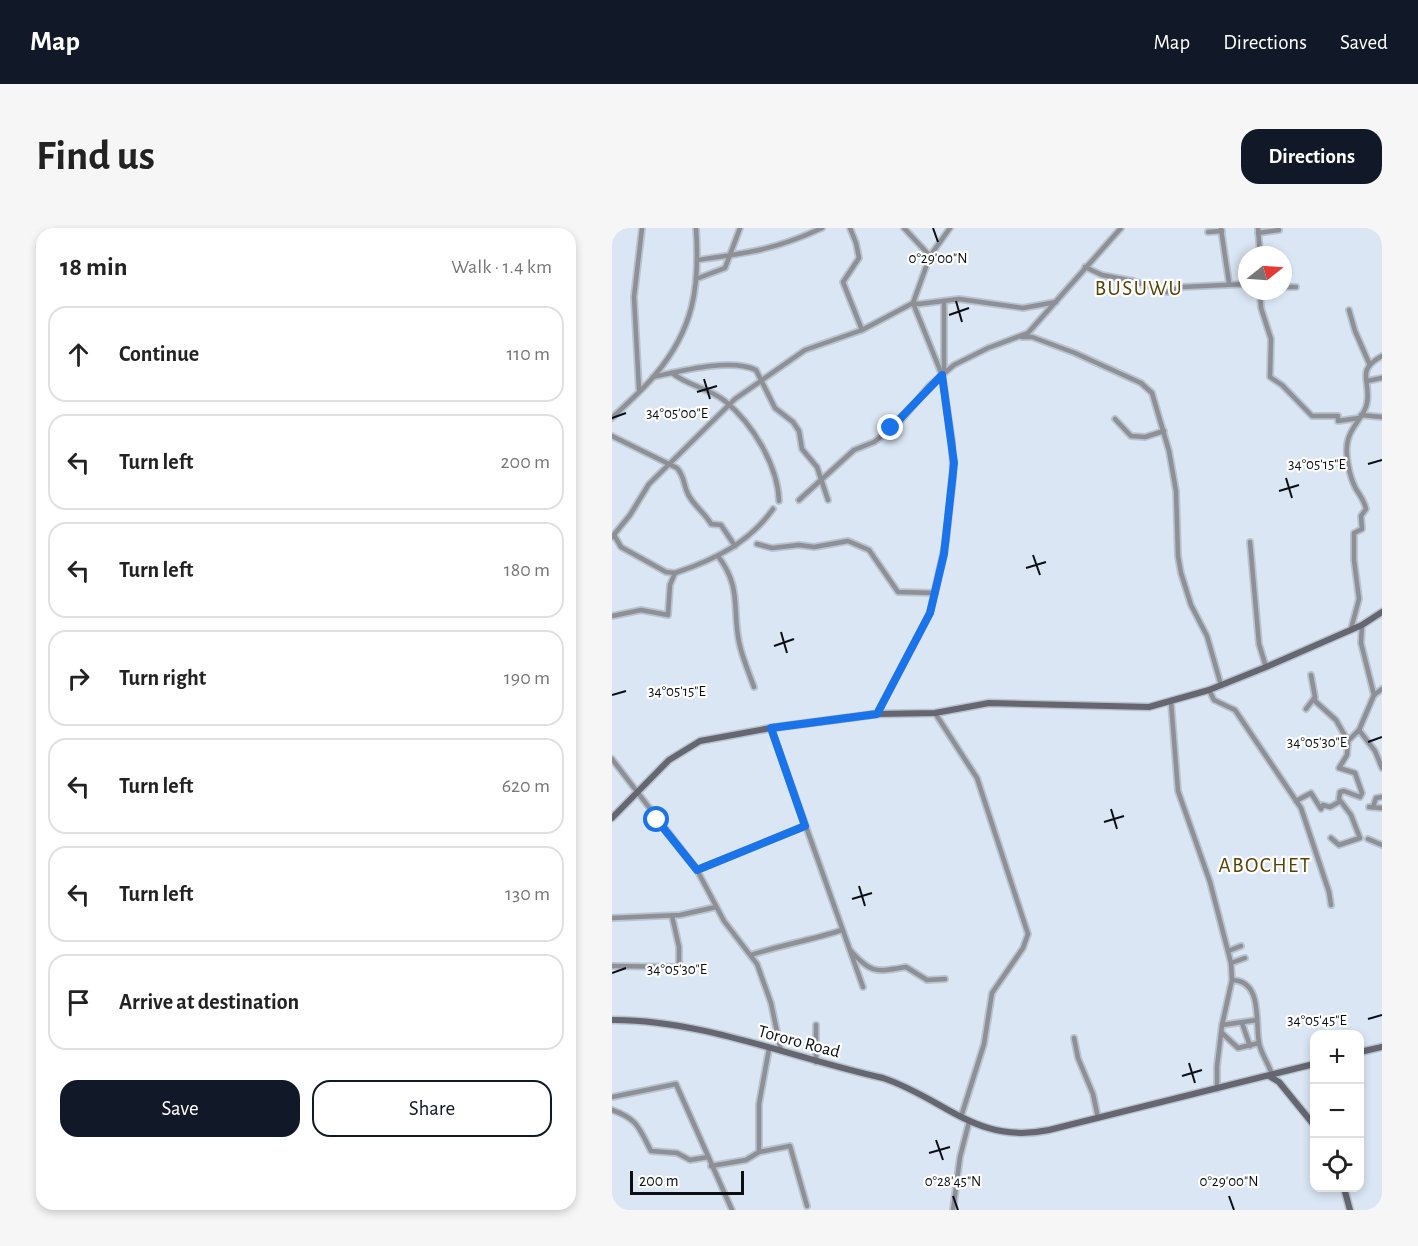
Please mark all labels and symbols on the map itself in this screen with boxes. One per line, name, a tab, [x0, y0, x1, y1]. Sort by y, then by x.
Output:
north arrow	[1238, 246, 1292, 300]
text: 0°29'00"N	[909, 251, 967, 266]
district label: BUSUWU	[1095, 278, 1183, 299]
text: 34°05'00"E	[646, 406, 708, 421]
route end	[877, 414, 903, 440]
text: 34°05'15"E	[1288, 457, 1346, 472]
text: 34°05'15"E	[648, 684, 706, 699]
text: 34°05'30"E	[1287, 735, 1347, 750]
route start	[643, 806, 669, 832]
district label: ABOCHET	[1219, 855, 1311, 876]
text: 34°05'30"E	[647, 962, 707, 977]
text: 34°05'45"E	[1287, 1013, 1347, 1028]
street label: Tororo Road	[756, 1022, 842, 1062]
scale bar	[630, 1168, 744, 1196]
text: 0°28'45"N	[925, 1174, 981, 1189]
text: 0°29'00"N	[1200, 1174, 1258, 1189]

